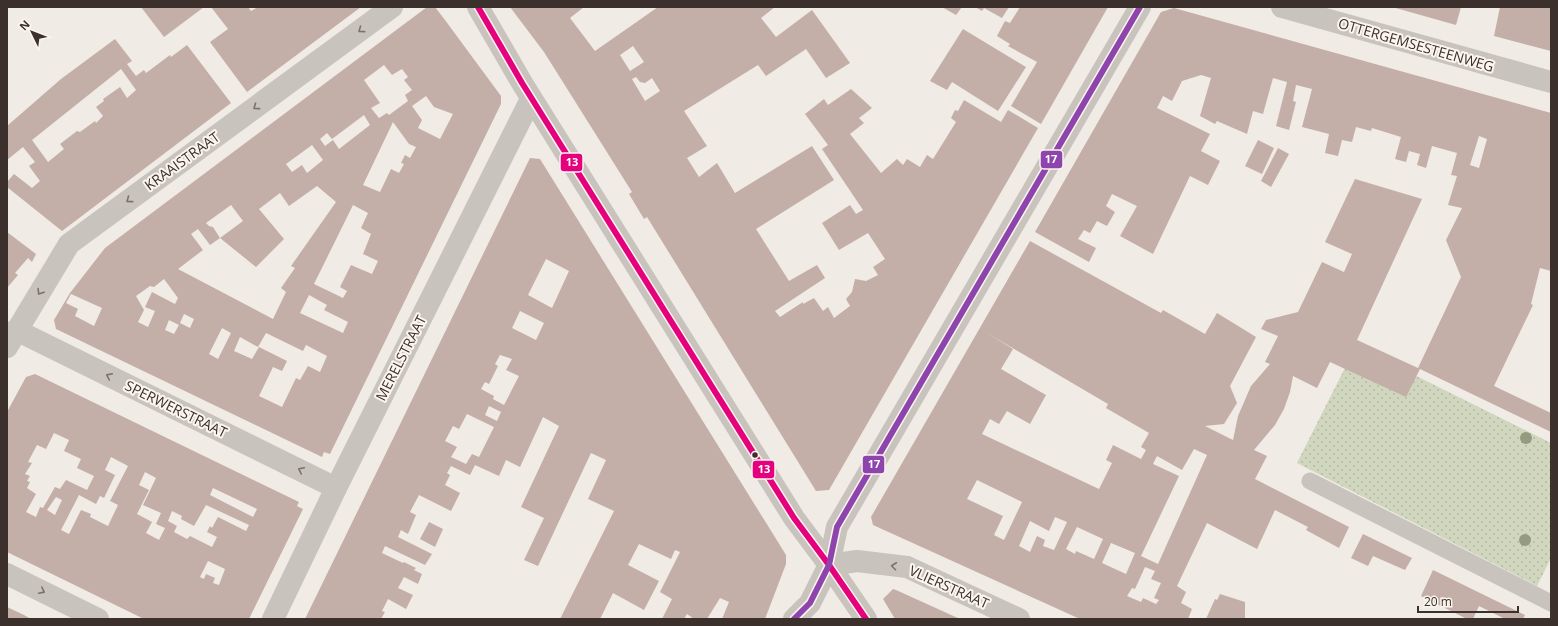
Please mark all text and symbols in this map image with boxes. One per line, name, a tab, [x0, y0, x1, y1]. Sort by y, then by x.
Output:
north arrow	[12, 12, 52, 52]
street label: OTTERGEMSESTEENWEG	[1336, 13, 1496, 76]
text: N	[16, 16, 33, 33]
one-way arrow	[358, 25, 365, 33]
one-way arrow	[253, 102, 260, 110]
street label: KRAAISTRAAT	[140, 127, 223, 194]
line badge: 17	[1040, 150, 1063, 169]
text: 17	[1045, 151, 1057, 166]
line badge: 13	[560, 153, 583, 172]
text: 13	[566, 154, 578, 169]
one-way arrow	[126, 195, 133, 202]
one-way arrow	[37, 288, 44, 295]
street label: MERELSTRAAT	[371, 312, 430, 404]
one-way arrow	[105, 373, 113, 381]
street label: SPERWERSTRAAT	[122, 376, 231, 442]
unlabelled marker	[750, 450, 760, 460]
line badge: 17	[862, 455, 885, 474]
text: 17	[868, 456, 880, 471]
line badge: 13	[752, 460, 775, 479]
text: 13	[758, 461, 770, 476]
one-way arrow	[297, 467, 305, 475]
street label: VLIERSTRAAT	[906, 560, 992, 613]
one-way arrow	[891, 562, 897, 571]
one-way arrow	[38, 586, 45, 594]
scale bar	[1418, 588, 1518, 614]
text: 20 m	[1424, 593, 1452, 610]

